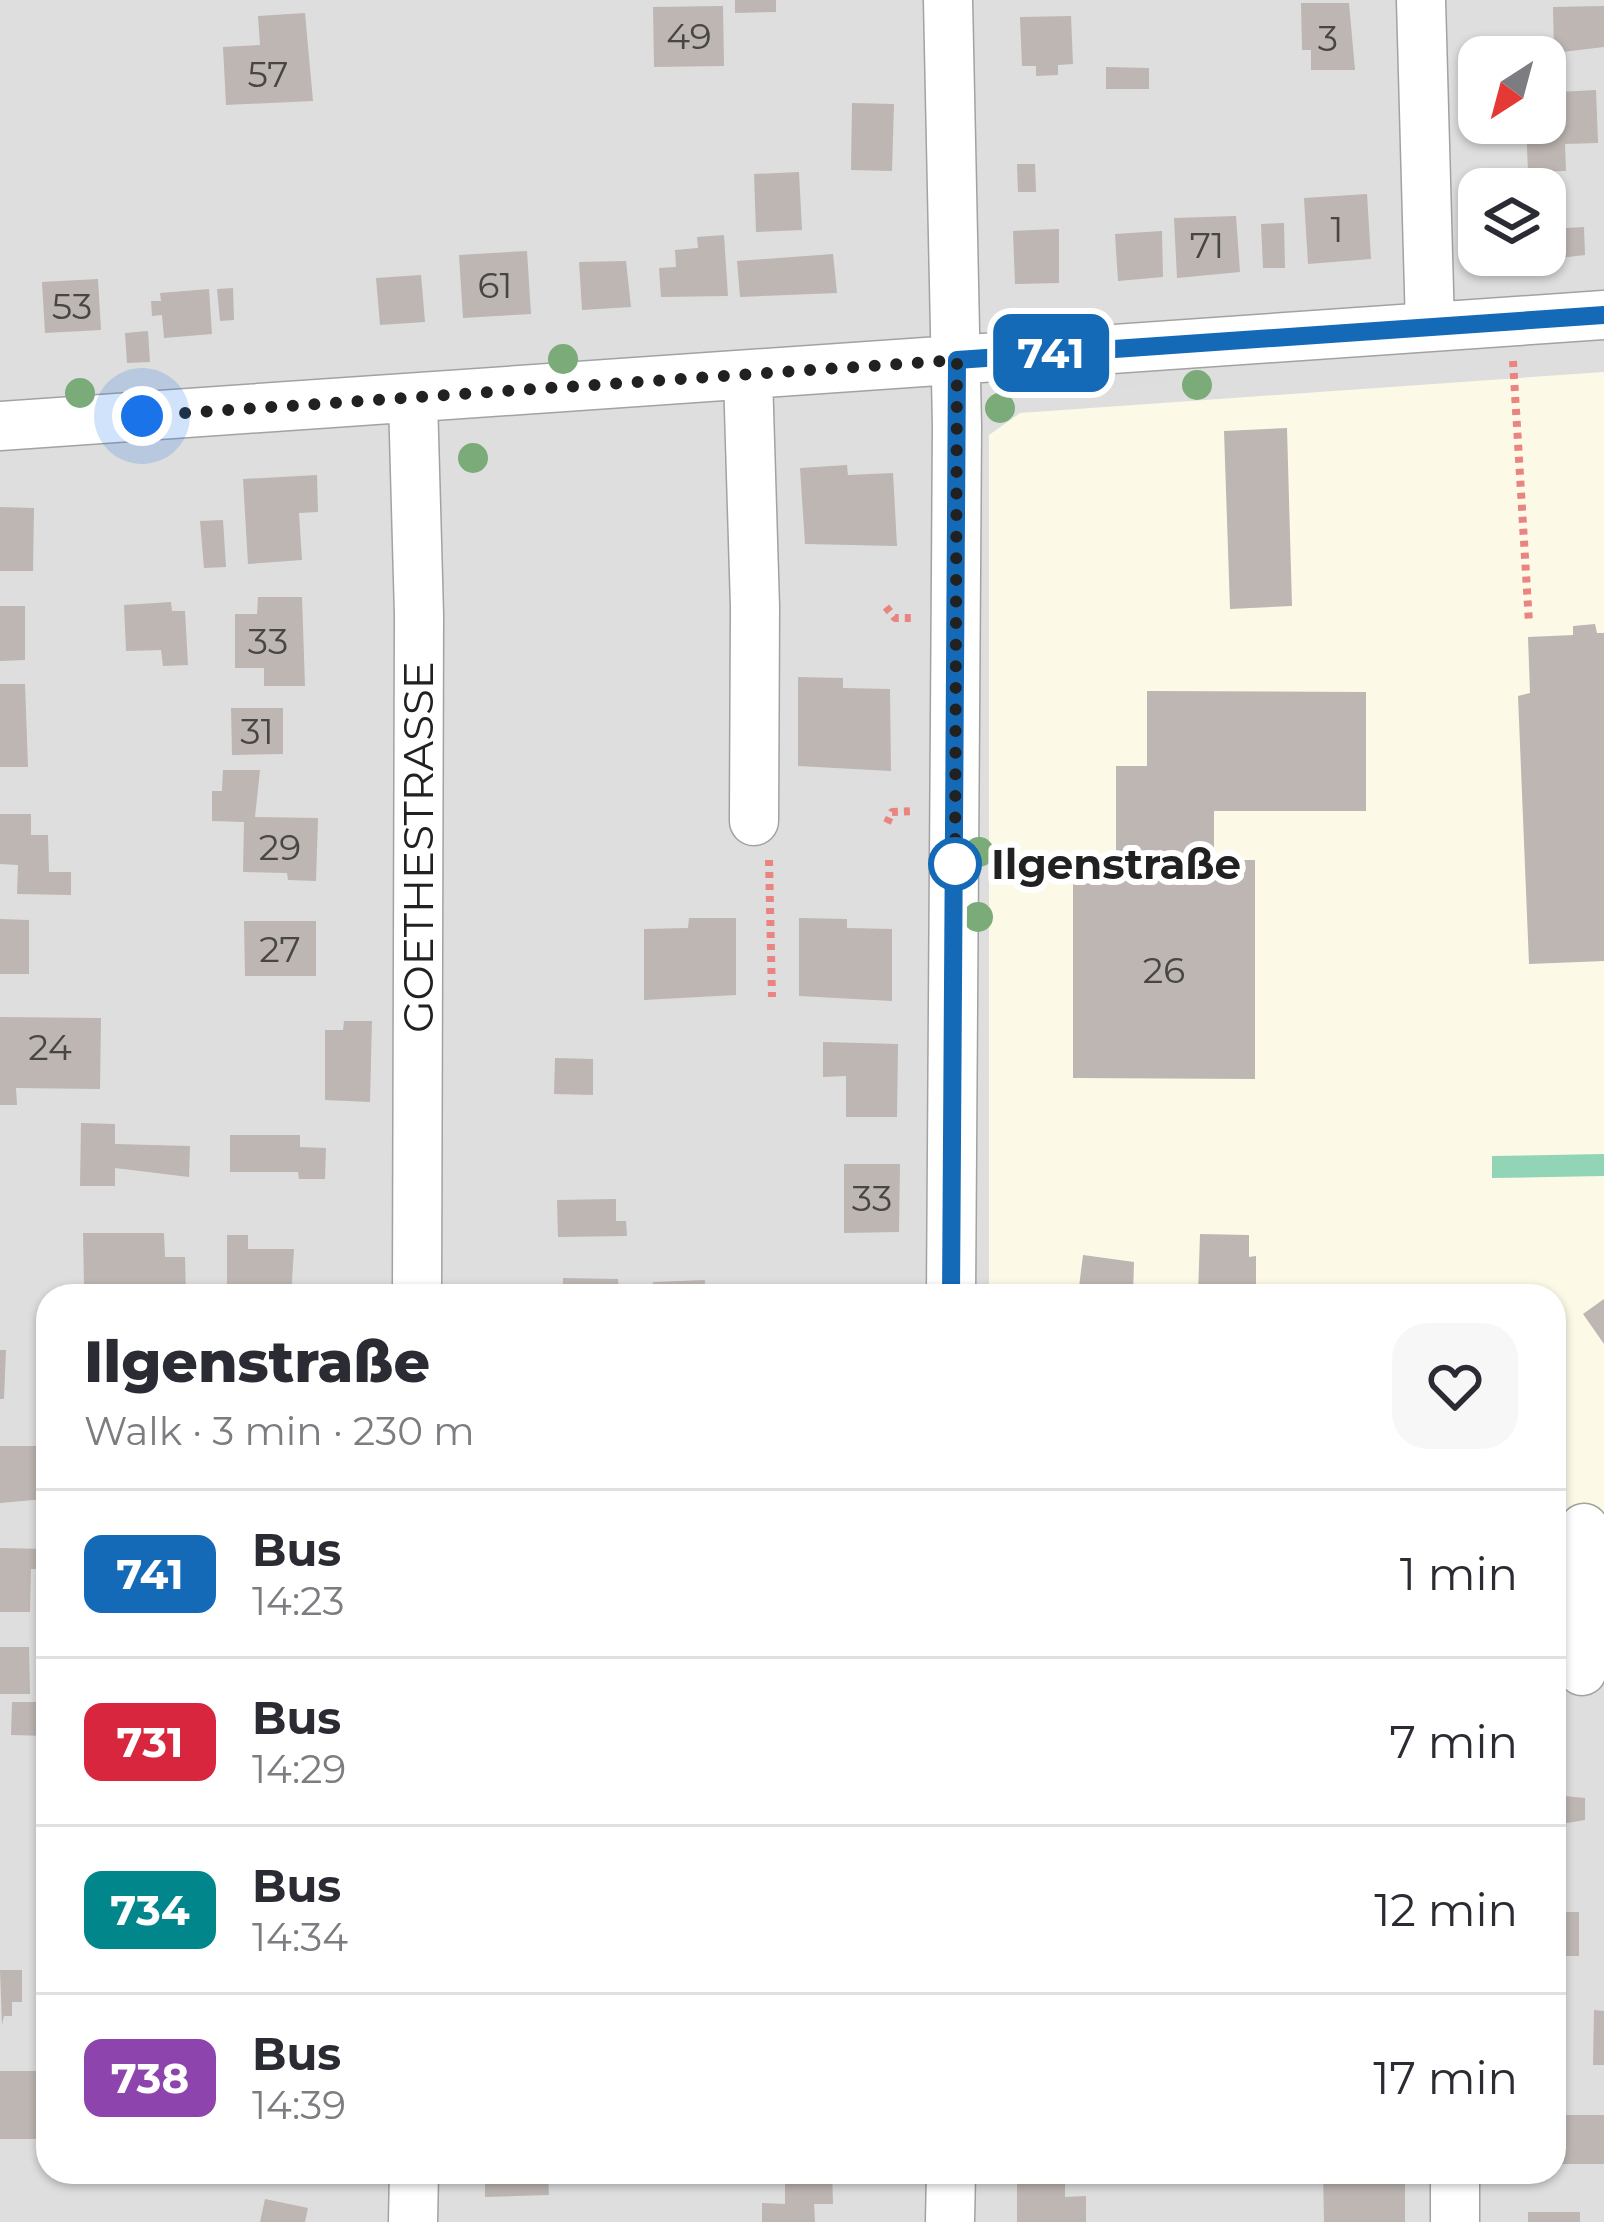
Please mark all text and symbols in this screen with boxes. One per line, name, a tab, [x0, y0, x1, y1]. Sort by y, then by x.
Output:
house number: 49	[666, 14, 712, 58]
house number: 3	[1318, 16, 1338, 60]
north arrow	[1458, 36, 1566, 144]
map controls	[1458, 36, 1566, 276]
house number: 57	[247, 52, 289, 96]
button: layers	[1458, 168, 1566, 276]
house number: 1	[1331, 207, 1344, 251]
house number: 71	[1190, 223, 1224, 267]
house number: 61	[478, 263, 512, 307]
house number: 53	[52, 284, 92, 328]
line badge: 741	[982, 314, 1120, 392]
text: 741	[1017, 327, 1085, 379]
your location	[112, 386, 172, 446]
house number: 33	[248, 619, 288, 663]
street label: GOETHESTRASSE	[392, 661, 444, 1033]
house number: 31	[240, 709, 274, 753]
house number: 29	[259, 825, 301, 869]
place label: Ilgenstraße	[991, 838, 1241, 890]
marker: Ilgenstraße	[930, 839, 980, 889]
house number: 27	[259, 927, 301, 971]
house number: 26	[1143, 948, 1185, 992]
house number: 24	[28, 1025, 72, 1069]
house number: 33	[852, 1176, 892, 1220]
button: heart	[1392, 1323, 1518, 1449]
text: Ilgenstraße	[84, 1327, 430, 1396]
text: Walk · 3 min · 230 m	[84, 1407, 475, 1455]
text: Bus	[252, 1522, 341, 1577]
text: 1 min	[1400, 1546, 1518, 1601]
text: 741	[116, 1548, 184, 1600]
text: 14:23	[252, 1577, 345, 1625]
text: Bus	[252, 1690, 341, 1745]
text: 7 min	[1389, 1714, 1518, 1769]
text: 731	[116, 1716, 184, 1768]
text: 14:29	[252, 1745, 346, 1793]
text: Bus	[252, 1858, 341, 1913]
text: 12 min	[1374, 1882, 1518, 1937]
text: 734	[110, 1884, 190, 1936]
text: 14:34	[252, 1913, 348, 1961]
text: Bus	[252, 2026, 341, 2081]
text: 17 min	[1373, 2050, 1518, 2105]
text: 738	[111, 2052, 189, 2104]
text: 14:39	[252, 2081, 346, 2129]

